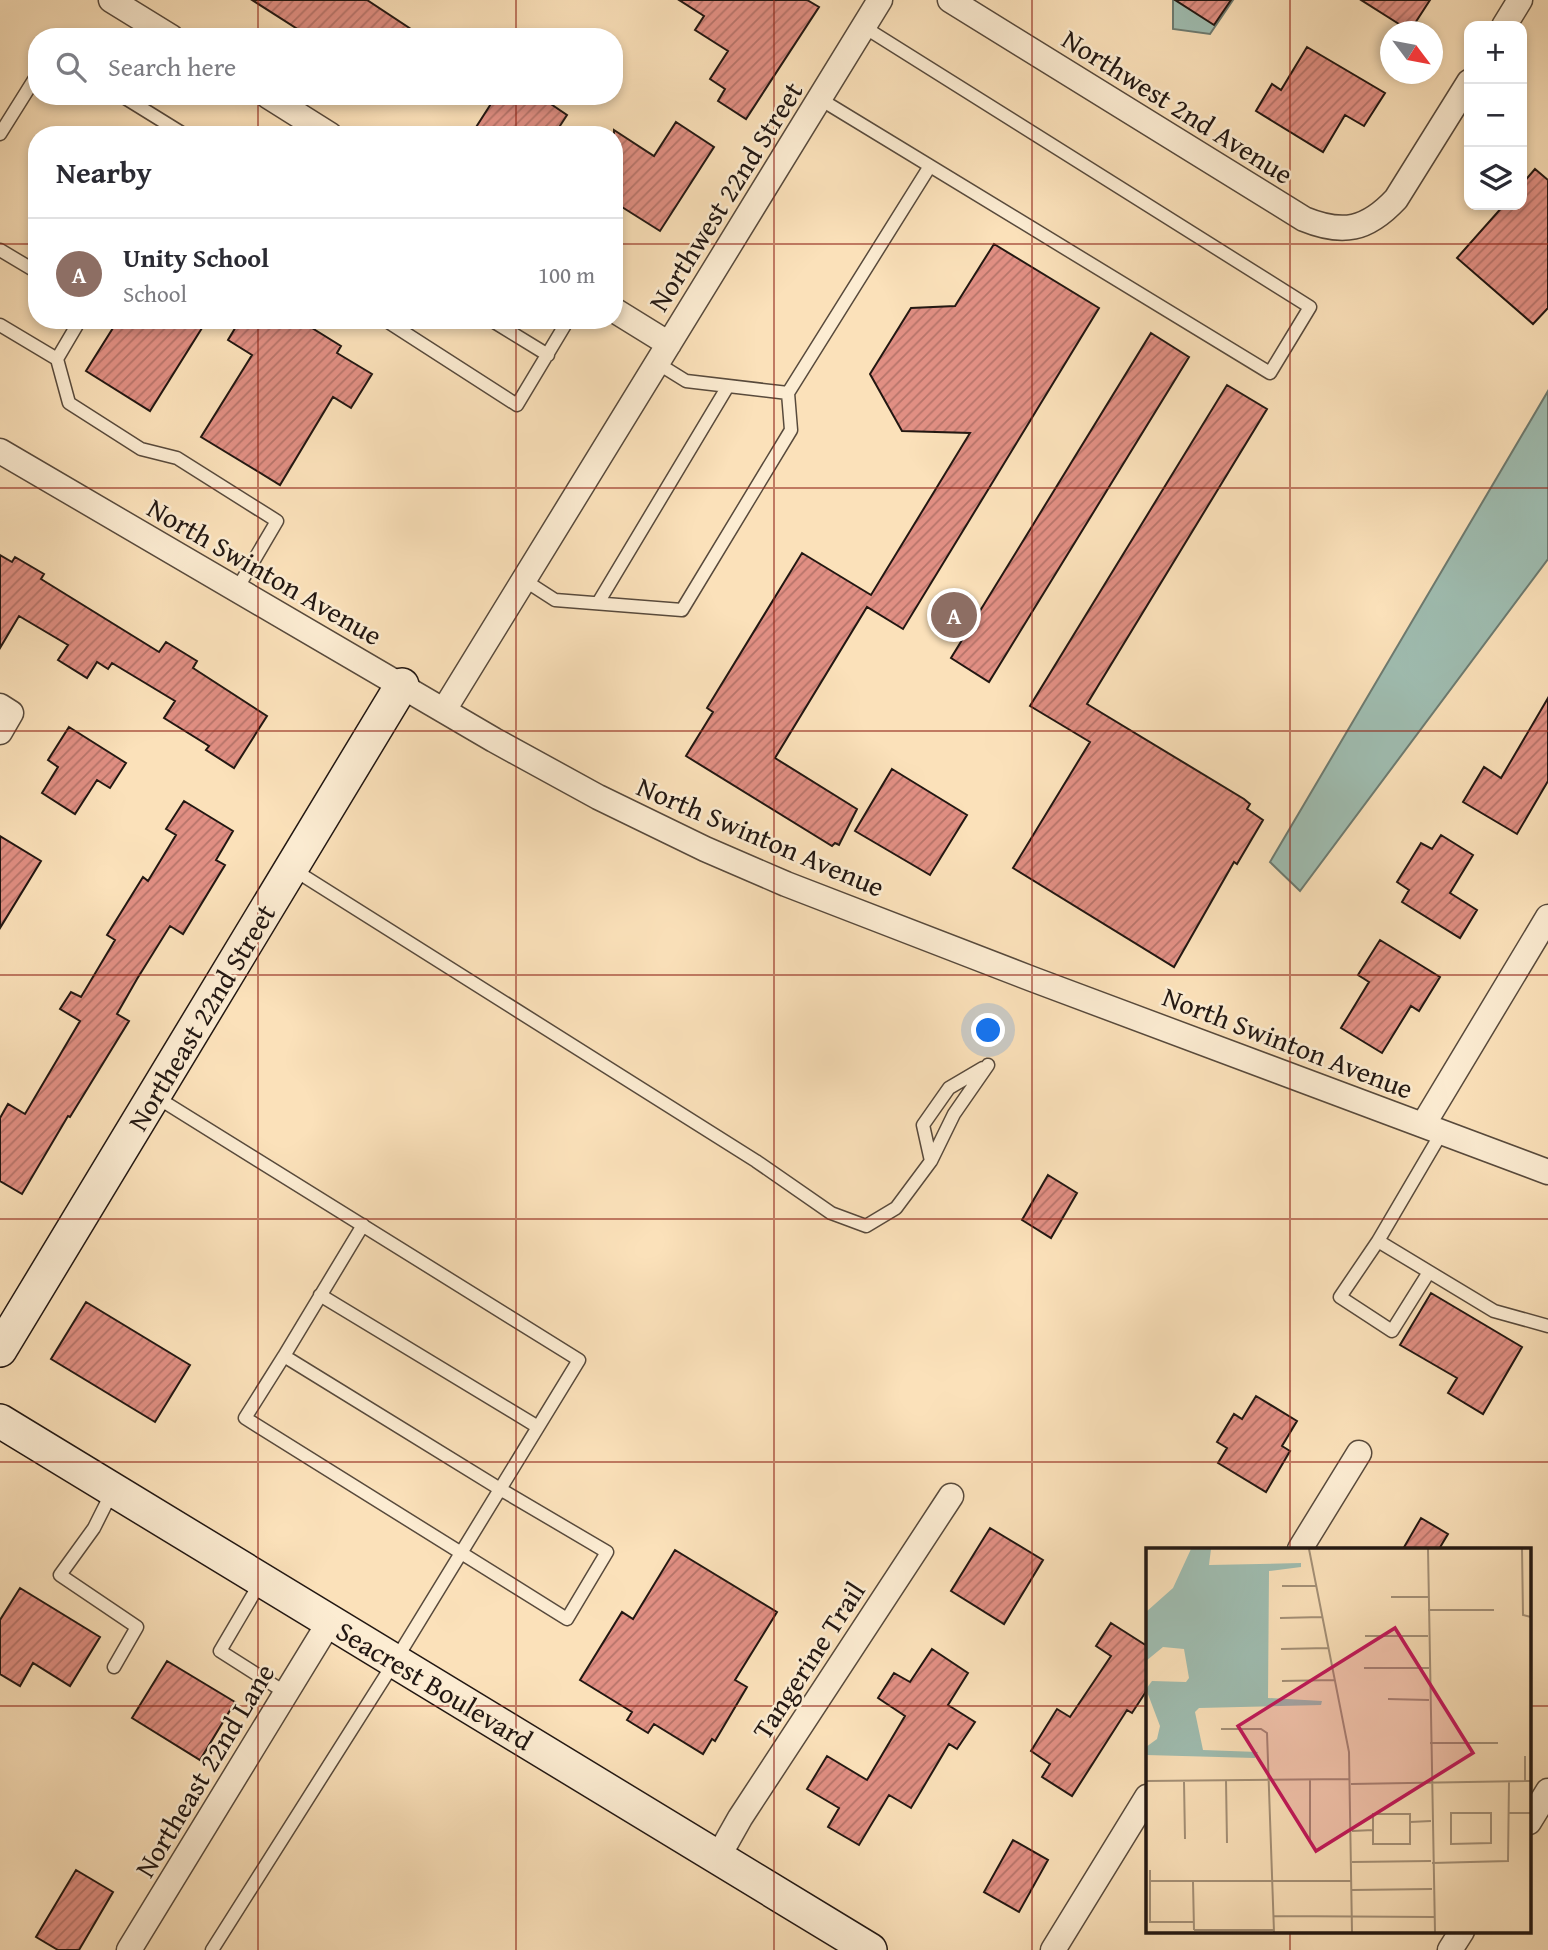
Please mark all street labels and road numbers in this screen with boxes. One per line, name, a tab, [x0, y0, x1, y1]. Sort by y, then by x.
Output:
street label: Northwest 2nd Avenue	[1054, 18, 1302, 194]
street label: Northwest 22nd Street	[638, 73, 812, 319]
street label: North Swinton Avenue	[140, 487, 390, 655]
street label: North Swinton Avenue	[631, 765, 891, 907]
street label: Northeast 22nd Street	[117, 896, 285, 1138]
street label: North Swinton Avenue	[1157, 975, 1419, 1109]
street label: Tangerine Trail	[742, 1573, 875, 1747]
street label: Seacrest Boulevard	[329, 1610, 541, 1760]
street label: Northeast 22nd Lane	[124, 1655, 284, 1885]

